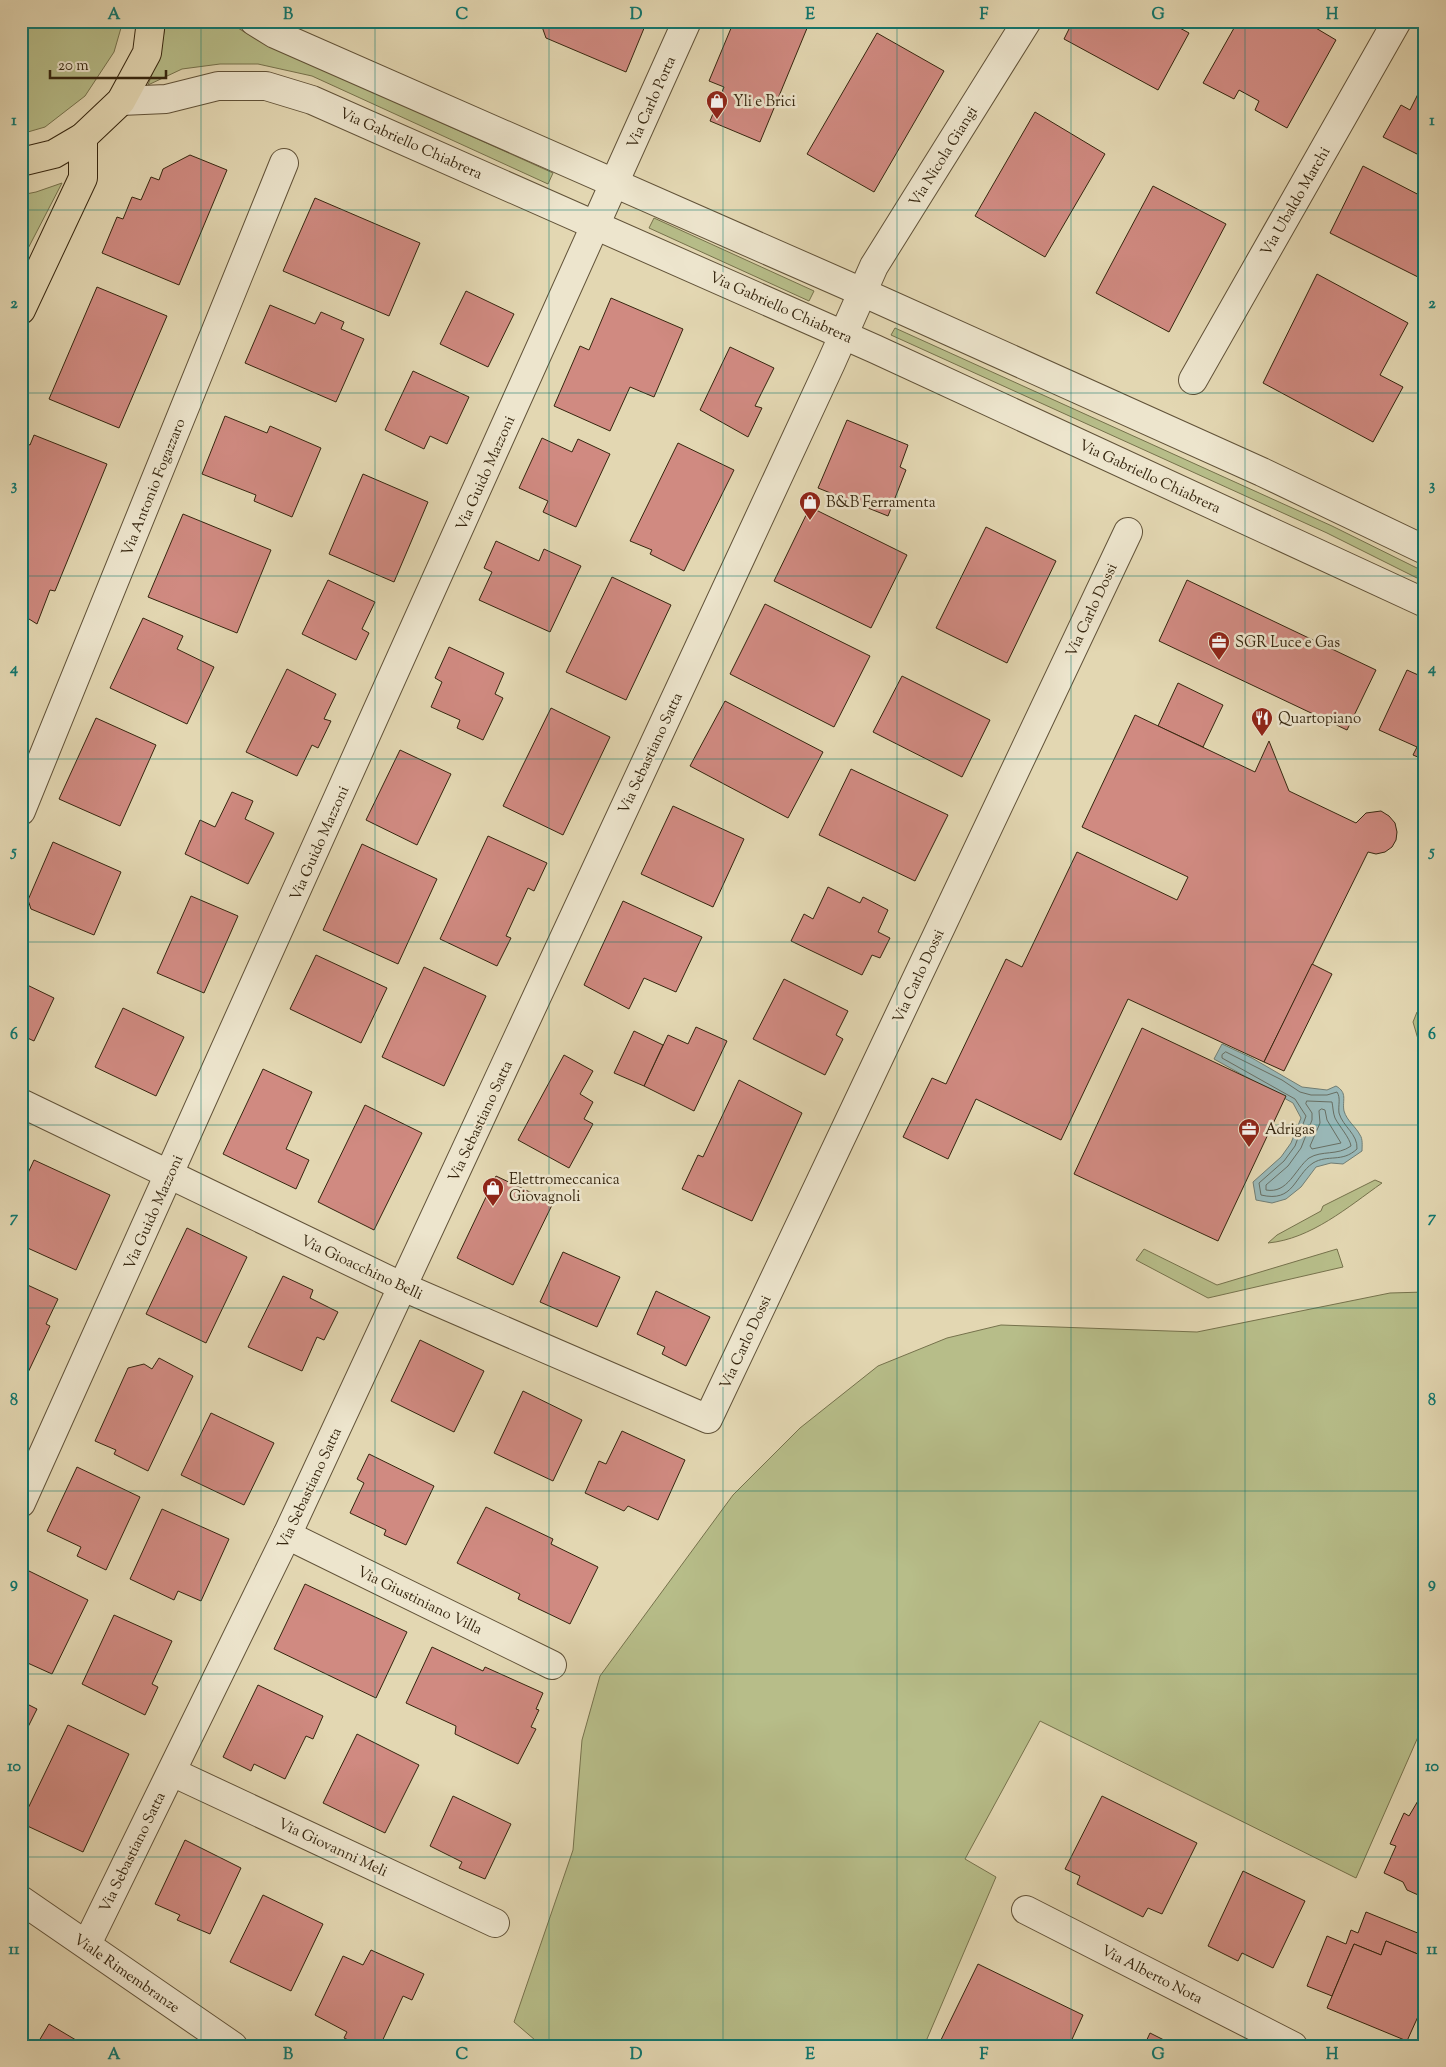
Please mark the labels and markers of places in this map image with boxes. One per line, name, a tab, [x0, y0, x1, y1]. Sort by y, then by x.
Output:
shop icon: Yli e Brici	[705, 89, 729, 120]
place label: Yli e Brici	[733, 92, 796, 113]
shop icon: B&B Ferramenta	[798, 490, 822, 521]
place label: B&B Ferramenta	[826, 493, 936, 514]
office icon: SGR Luce e Gas	[1207, 630, 1231, 661]
place label: SGR Luce e Gas	[1235, 633, 1340, 654]
restaurant icon: Quartopiano	[1250, 706, 1274, 737]
place label: Quartopiano	[1278, 709, 1361, 730]
office icon: Adrigas	[1237, 1117, 1261, 1148]
place label: Adrigas	[1265, 1120, 1315, 1141]
place label: Elettromeccanica Giovagnoli	[509, 1170, 620, 1208]
shop icon: Elettromeccanica Giovagnoli	[481, 1176, 505, 1207]

